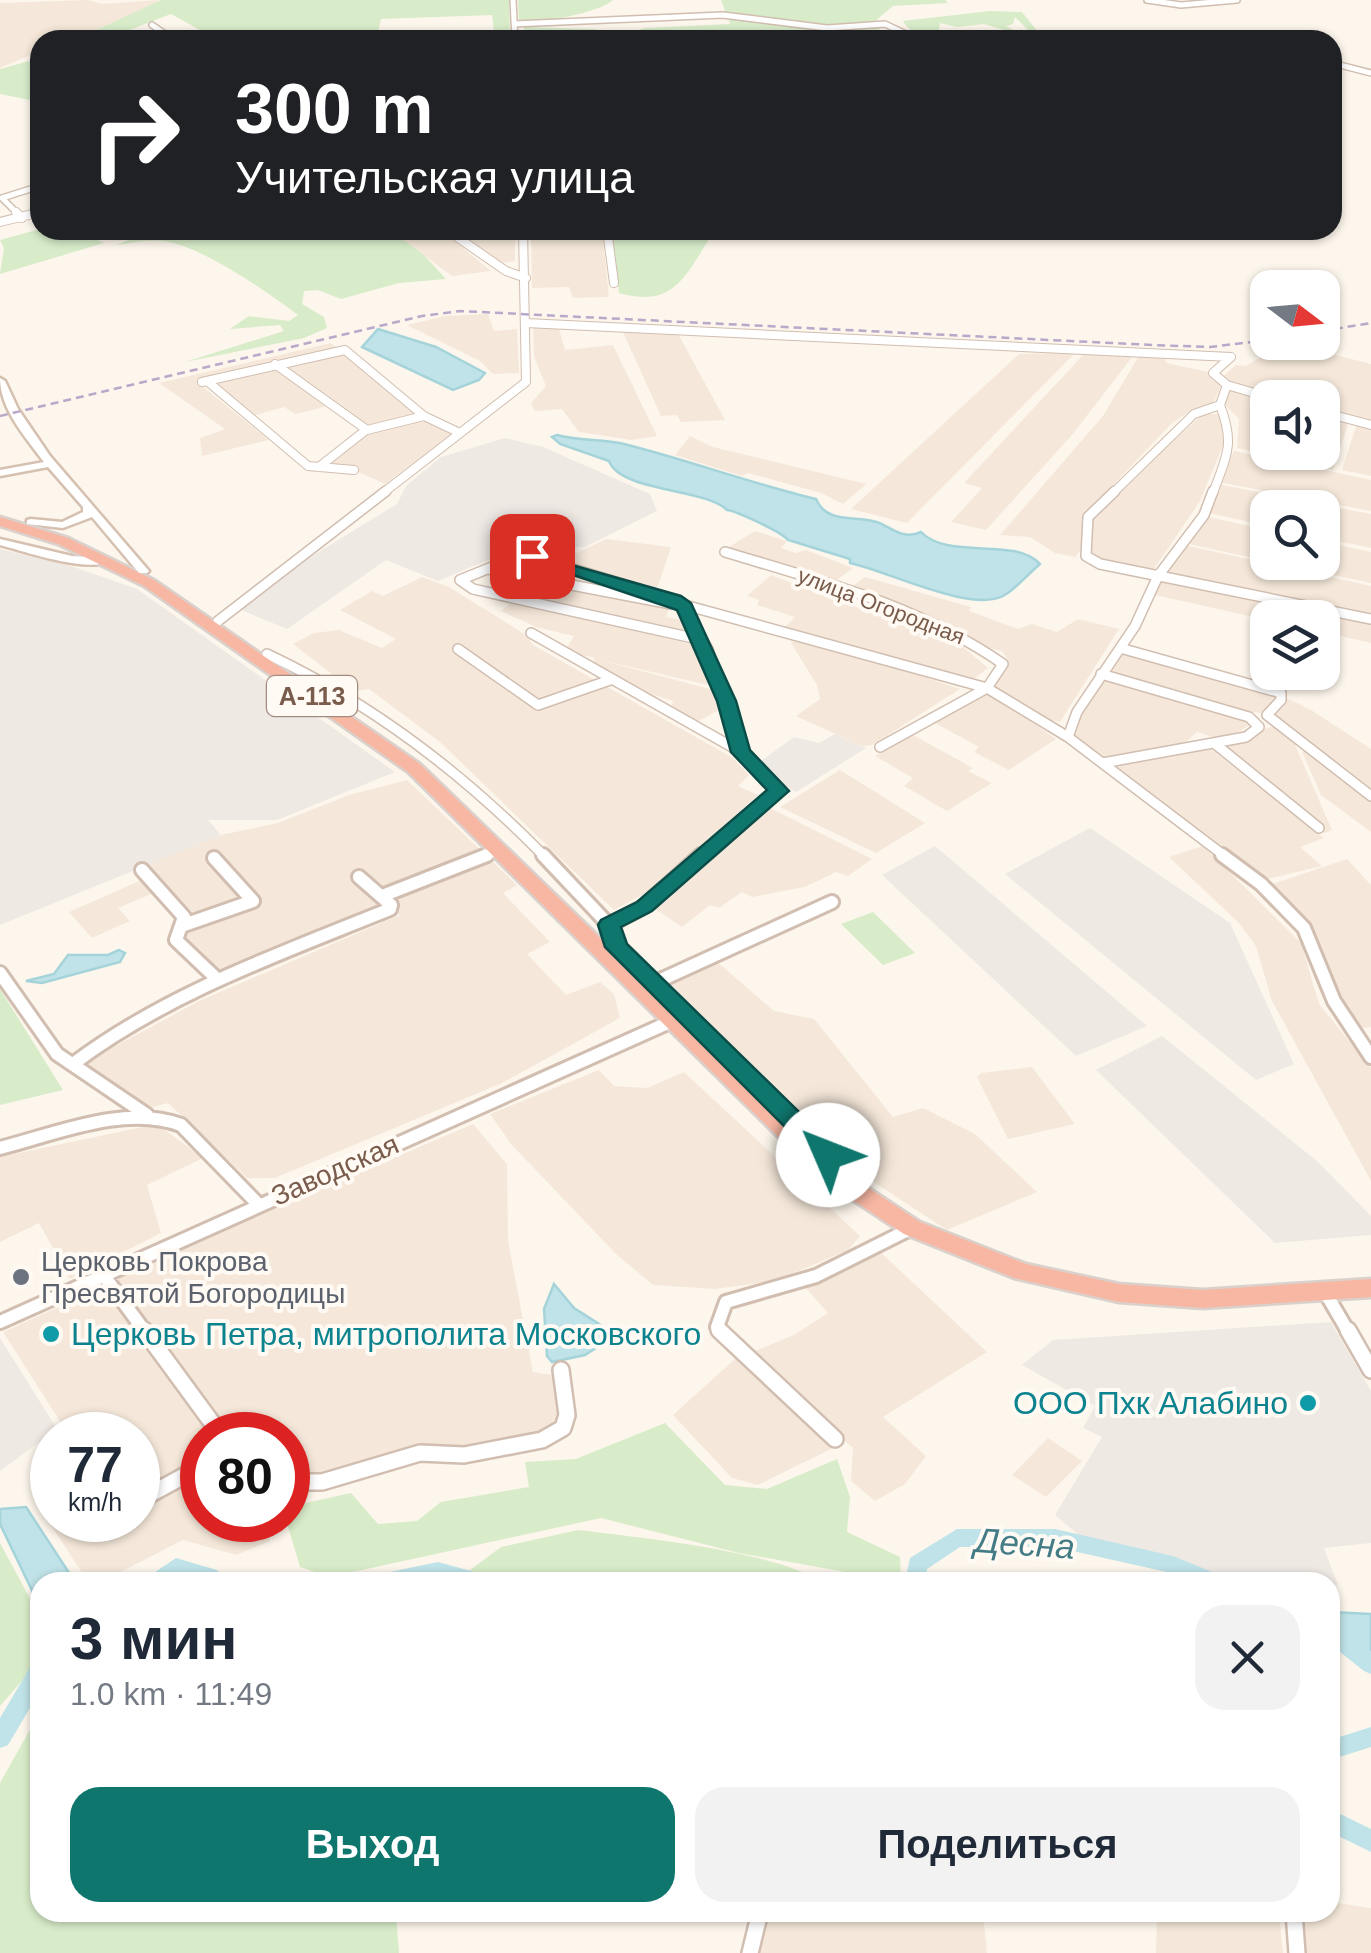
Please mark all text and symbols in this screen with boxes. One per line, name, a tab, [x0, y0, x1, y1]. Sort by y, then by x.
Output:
icon: right	[70, 70, 200, 200]
text: 300 m	[235, 70, 433, 148]
text: Учительская улица	[235, 152, 634, 203]
north arrow	[1250, 270, 1340, 360]
map controls	[1250, 270, 1340, 690]
button: sound	[1250, 380, 1340, 470]
button: search	[1250, 490, 1340, 580]
pin	[490, 514, 575, 599]
icon: arrive	[505, 529, 560, 584]
street label: улица Огородная	[794, 563, 968, 649]
button: layers	[1250, 600, 1340, 690]
road number: А-113	[267, 676, 357, 716]
position arrow	[776, 1103, 880, 1207]
street label: Заводская	[267, 1128, 403, 1212]
place label: Церковь Покрова Пресвятой Богородицы	[41, 1246, 345, 1309]
marker: Церковь Покрова Пресвятой Богородицы	[10, 1266, 32, 1288]
place label: Церковь Петра, митрополита Московского	[71, 1316, 701, 1352]
marker: Церковь Петра, митрополита Московского	[40, 1323, 62, 1345]
place label: ООО Пхк Алабино	[1013, 1385, 1288, 1421]
marker: ООО Пхк Алабино	[1297, 1392, 1319, 1414]
speed limit sign: 80	[180, 1412, 310, 1542]
text: 77	[67, 1437, 123, 1493]
text: km/h	[68, 1488, 122, 1516]
water label: Десна	[970, 1520, 1076, 1566]
text: 3 мин	[70, 1605, 238, 1672]
button: close	[1195, 1605, 1300, 1710]
text: 1.0 km · 11:49	[70, 1676, 272, 1712]
button: Выход	[70, 1787, 675, 1902]
button: Поделиться	[695, 1787, 1300, 1902]

